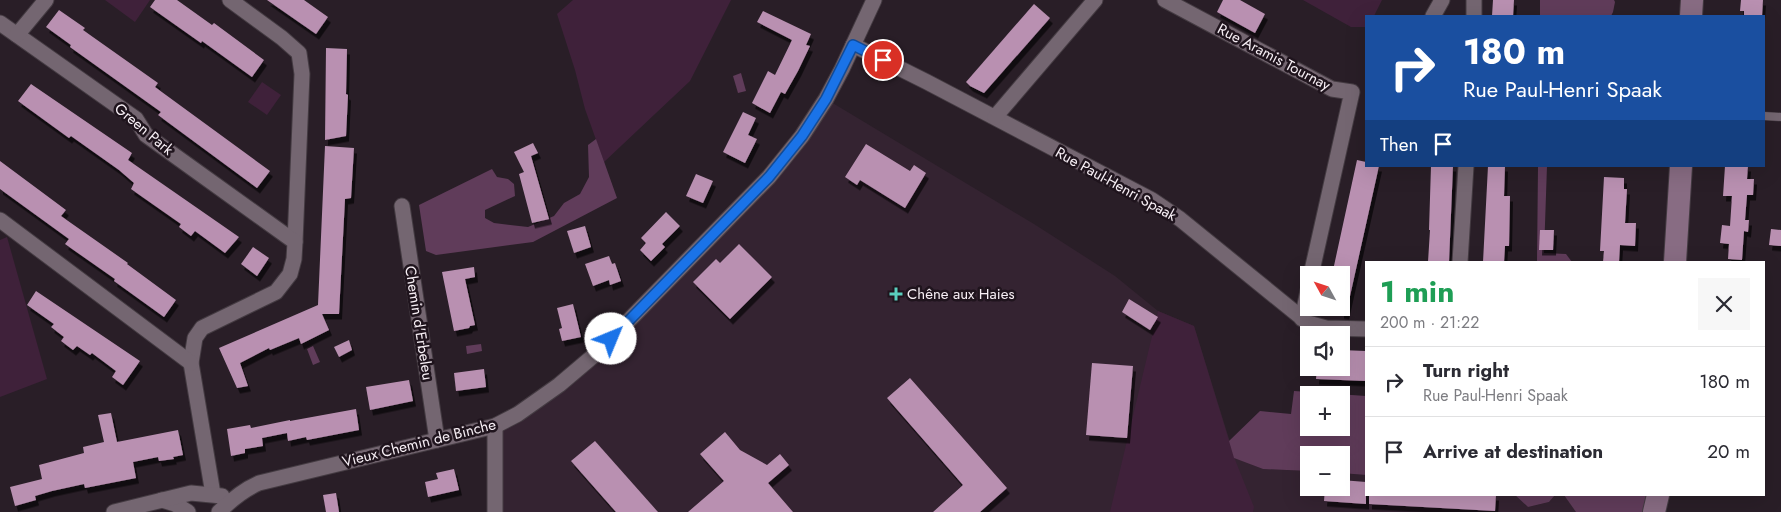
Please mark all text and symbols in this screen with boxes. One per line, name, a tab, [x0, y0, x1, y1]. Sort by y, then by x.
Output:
street label: Rue Aramis Tournay	[1214, 18, 1335, 96]
text: 180 m	[1463, 27, 1565, 77]
icon: right	[1380, 35, 1445, 100]
pin	[862, 39, 904, 81]
icon: arrive	[869, 46, 897, 74]
text: Rue Paul-Henri Spaak	[1463, 73, 1662, 105]
street label: Green Park	[110, 98, 179, 161]
icon: arrive	[1429, 130, 1457, 158]
text: Then	[1380, 131, 1419, 158]
street label: Rue Paul-Henri Spaak	[1051, 141, 1181, 227]
street label: Chemin d'Erbeleu	[399, 264, 439, 382]
north arrow	[1300, 266, 1350, 316]
map controls	[1300, 266, 1350, 496]
text: 1 min	[1380, 270, 1454, 313]
button: close	[1698, 278, 1750, 330]
place label: Chêne aux Haies	[907, 283, 1014, 305]
marker: Chêne aux Haies	[889, 287, 903, 301]
text: 200 m · 21:22	[1380, 311, 1479, 334]
position arrow	[584, 312, 636, 364]
button: sound	[1300, 326, 1350, 376]
text: Turn right	[1423, 357, 1509, 384]
icon: right	[1380, 368, 1408, 396]
text: 180 m	[1699, 368, 1750, 395]
text: Rue Paul-Henri Spaak	[1423, 384, 1568, 407]
button: +	[1300, 386, 1350, 436]
street label: Vieux Chemin de Binche	[340, 413, 498, 473]
icon: arrive	[1380, 438, 1408, 466]
text: Arrive at destination	[1423, 438, 1603, 465]
text: 20 m	[1707, 438, 1750, 465]
button: −	[1300, 446, 1350, 496]

